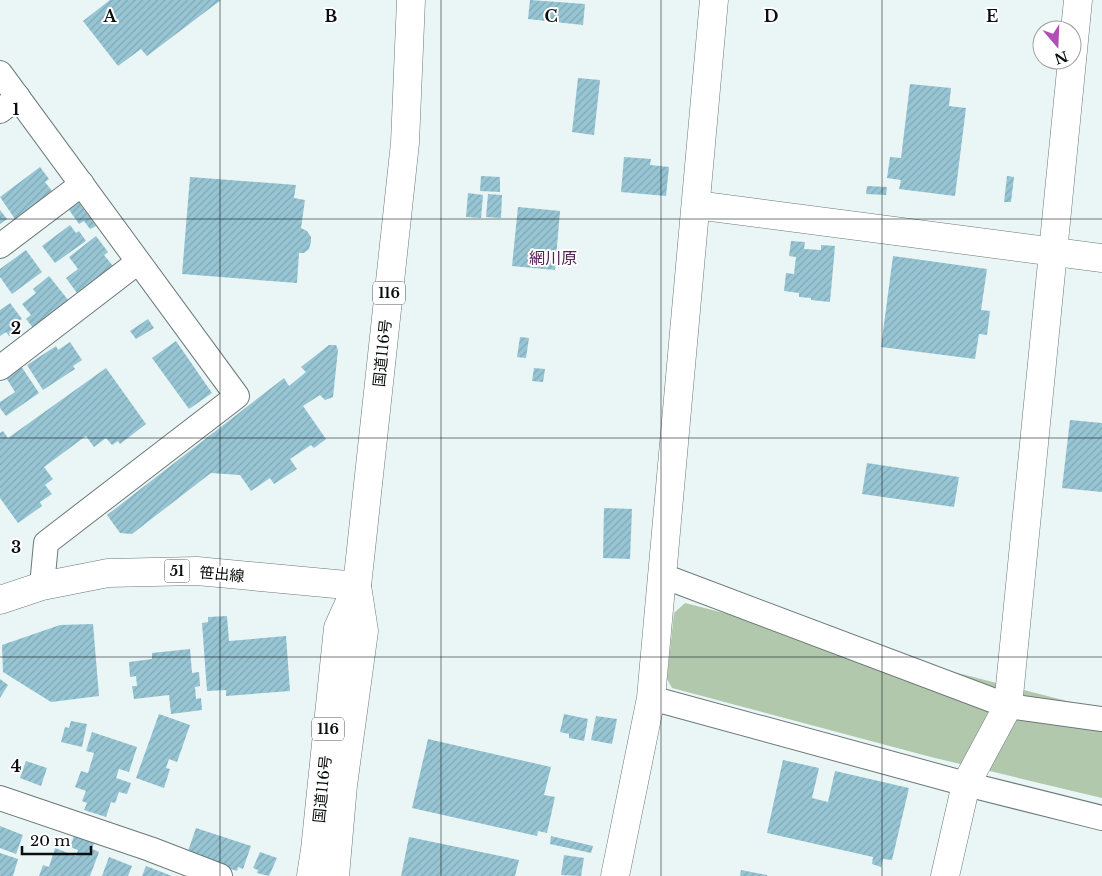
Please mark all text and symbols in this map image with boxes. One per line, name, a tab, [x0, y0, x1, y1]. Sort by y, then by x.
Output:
text: A	[103, 6, 118, 26]
text: B	[325, 6, 338, 26]
text: C	[544, 6, 558, 26]
text: D	[764, 6, 778, 26]
text: E	[986, 6, 998, 26]
north arrow	[1032, 20, 1082, 70]
text: N	[1052, 47, 1070, 68]
text: 1	[13, 99, 20, 119]
district label: 網川原	[529, 248, 577, 268]
road number: 116	[373, 282, 405, 304]
text: 2	[11, 318, 21, 338]
street label: 国道116号	[369, 318, 395, 388]
text: 3	[11, 537, 21, 557]
road number: 51	[164, 560, 190, 582]
street label: 笹出線	[199, 563, 245, 585]
road number: 116	[312, 718, 344, 741]
street label: 国道116号	[309, 754, 335, 824]
text: 4	[11, 756, 21, 776]
scale bar	[22, 824, 91, 856]
text: 20 m	[30, 831, 70, 850]

